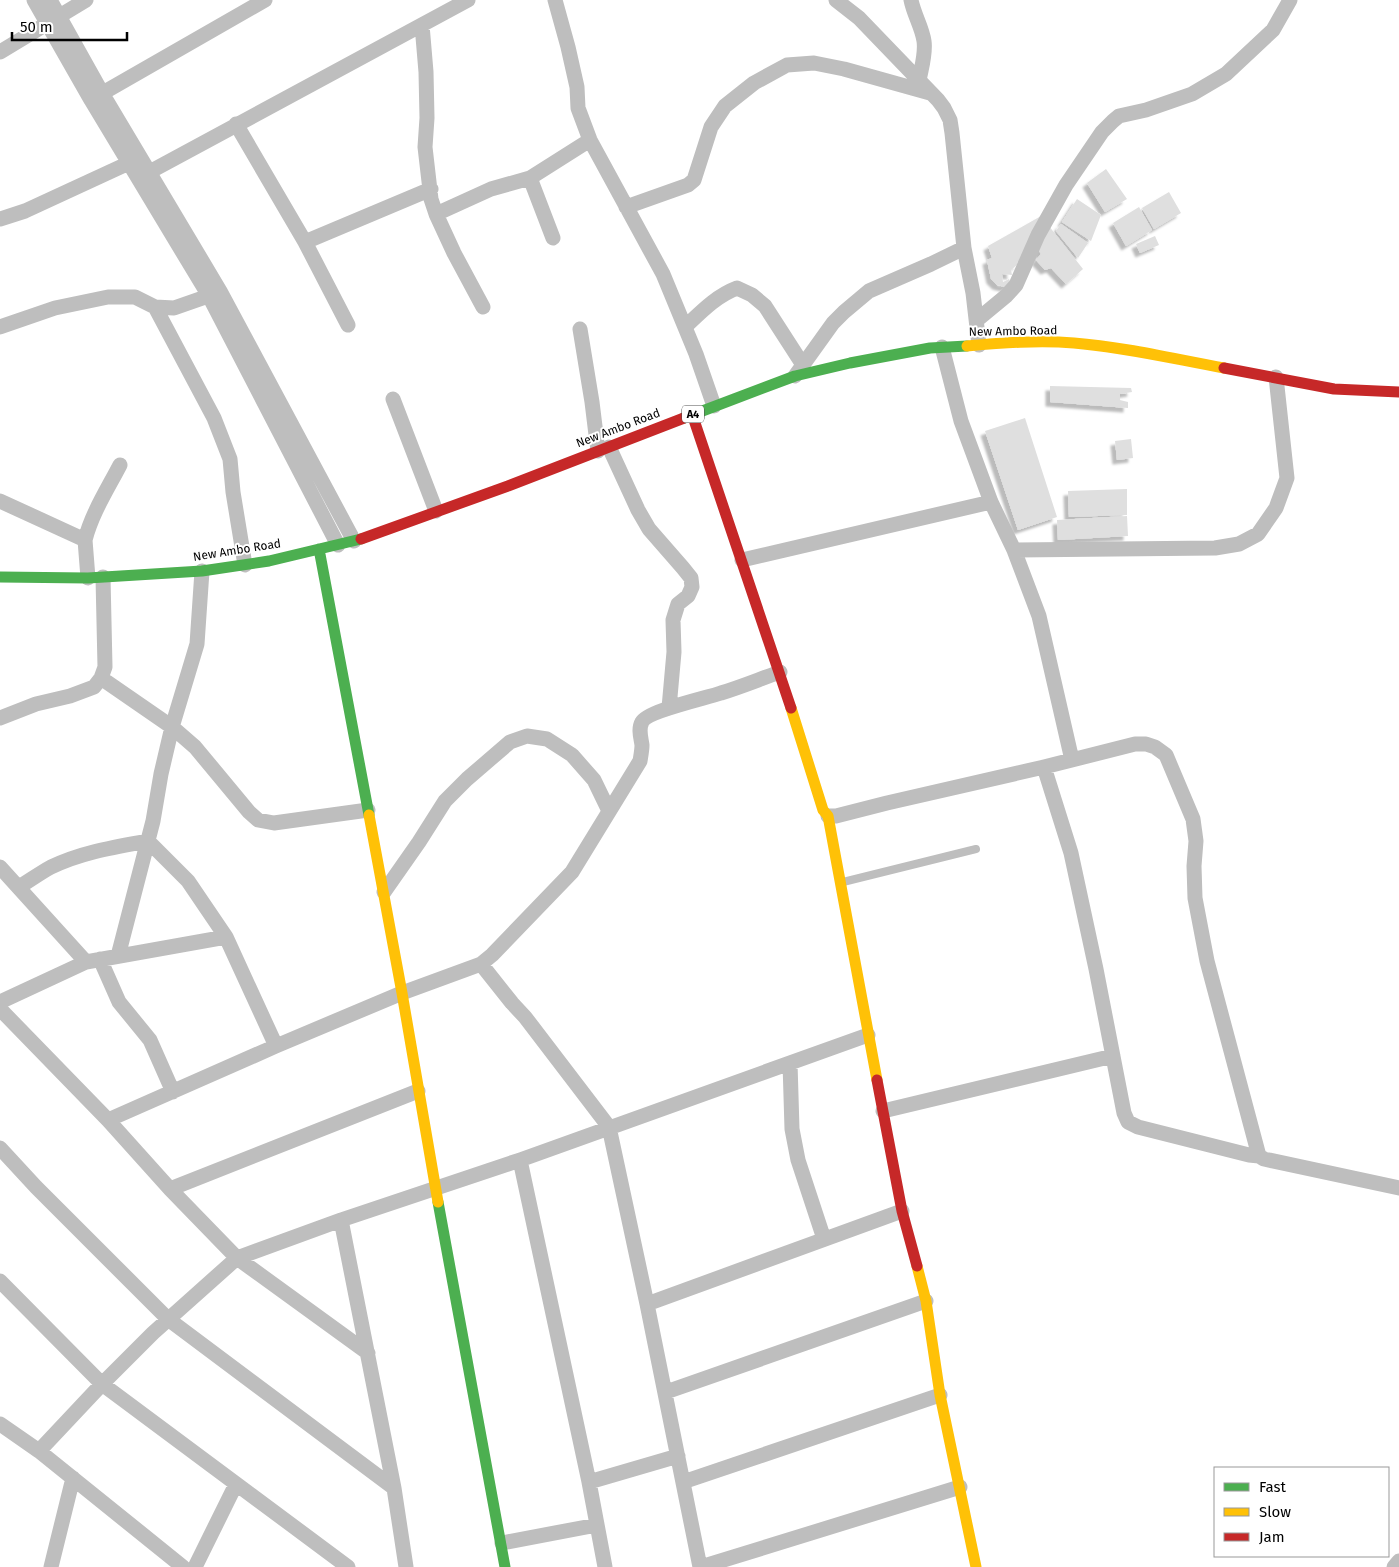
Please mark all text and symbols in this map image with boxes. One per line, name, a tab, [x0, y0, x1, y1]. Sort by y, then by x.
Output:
scale bar	[12, 10, 128, 42]
text: 50 m	[20, 18, 53, 36]
street label: New Ambo Road	[969, 323, 1057, 339]
street label: New Ambo Road	[574, 406, 662, 450]
road number: A4	[682, 406, 704, 422]
street label: New Ambo Road	[192, 536, 282, 564]
legend	[1214, 1467, 1389, 1557]
text: Fast	[1259, 1478, 1286, 1496]
text: Slow	[1259, 1503, 1291, 1521]
text: Jam	[1259, 1528, 1285, 1546]

